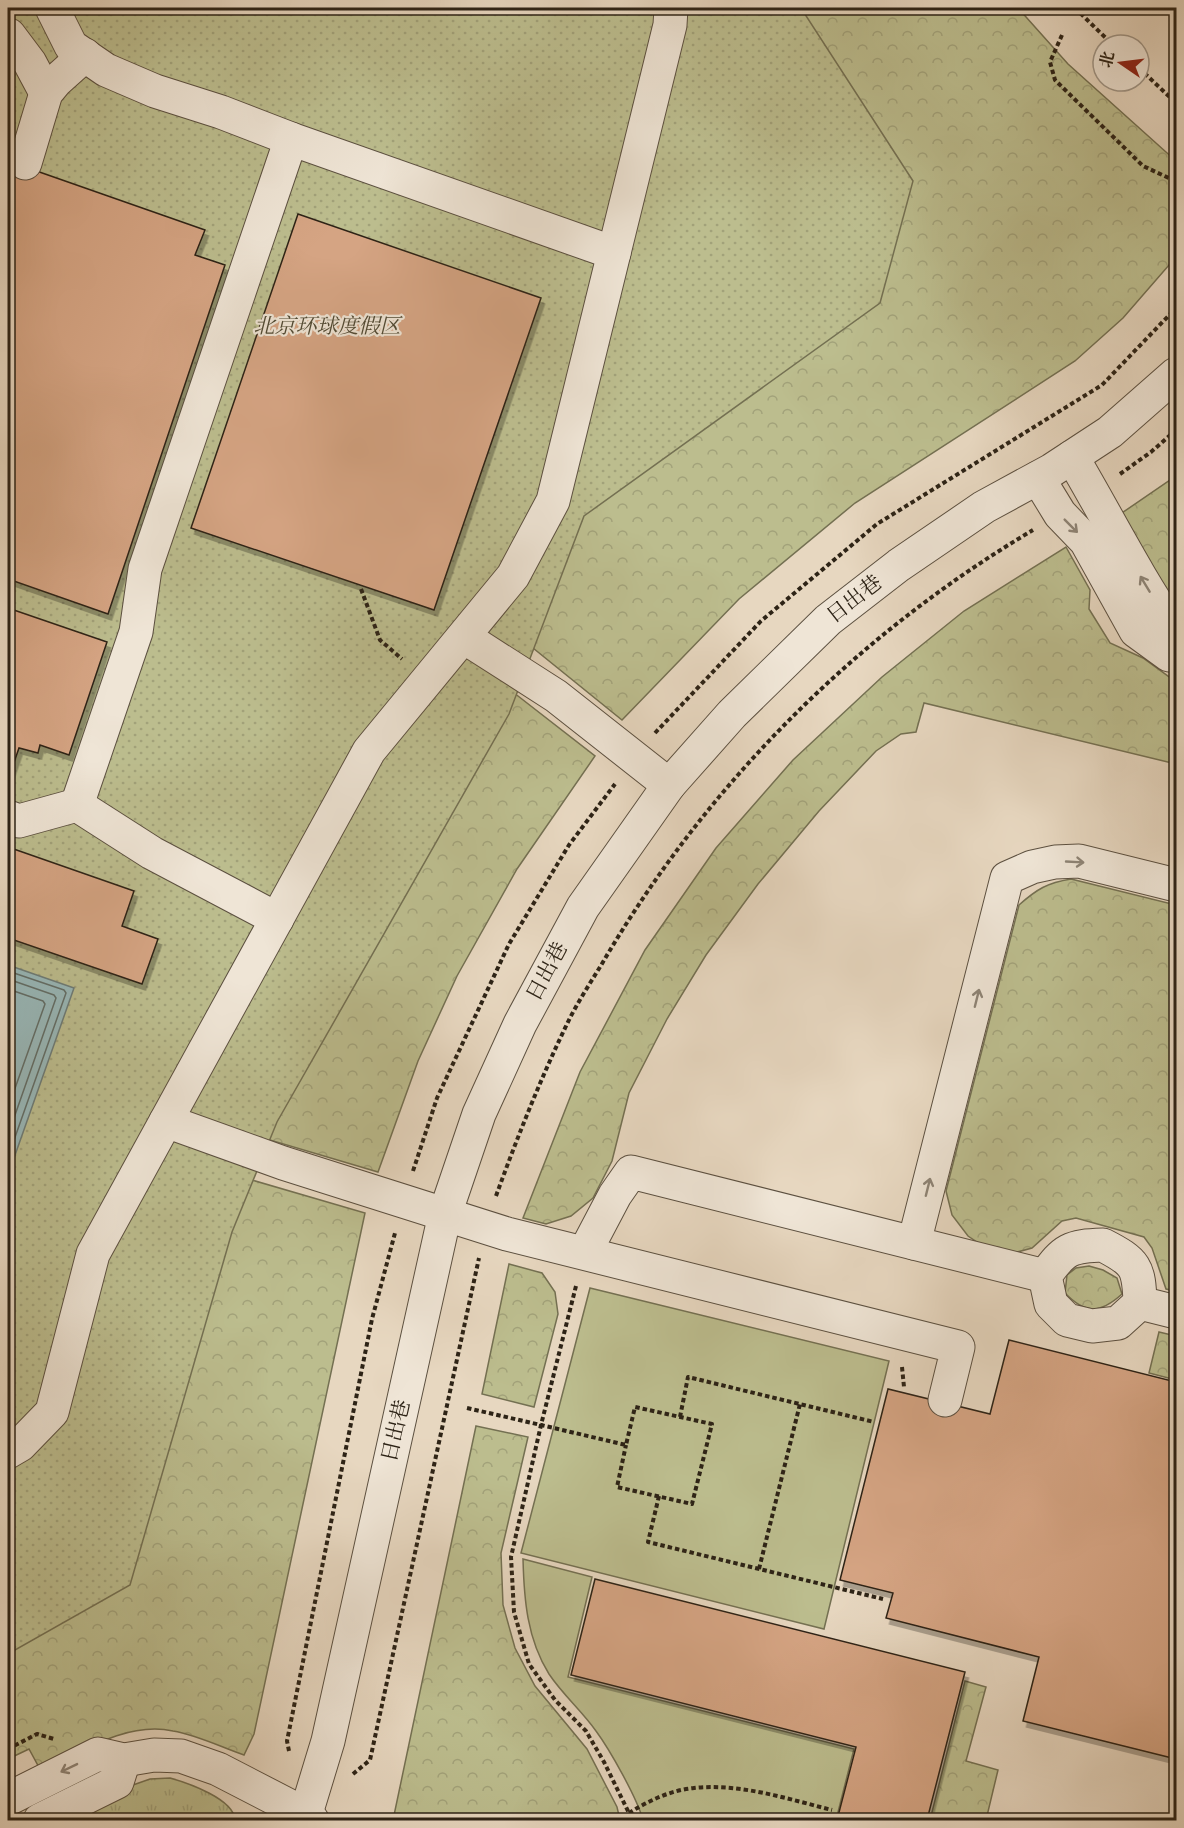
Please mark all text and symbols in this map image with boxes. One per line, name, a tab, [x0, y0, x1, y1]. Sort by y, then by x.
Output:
north arrow	[1091, 33, 1151, 93]
text: 北	[1096, 49, 1121, 70]
park label: 北京环球度假区	[254, 313, 403, 342]
one-way arrow	[1063, 518, 1078, 533]
street label: 日出巷	[821, 569, 889, 631]
one-way arrow	[1138, 576, 1150, 593]
one-way arrow	[1065, 857, 1085, 868]
street label: 日出巷	[520, 937, 576, 1007]
one-way arrow	[971, 988, 983, 1007]
one-way arrow	[923, 1177, 935, 1196]
street label: 日出巷	[376, 1397, 418, 1465]
one-way arrow	[61, 1763, 79, 1775]

